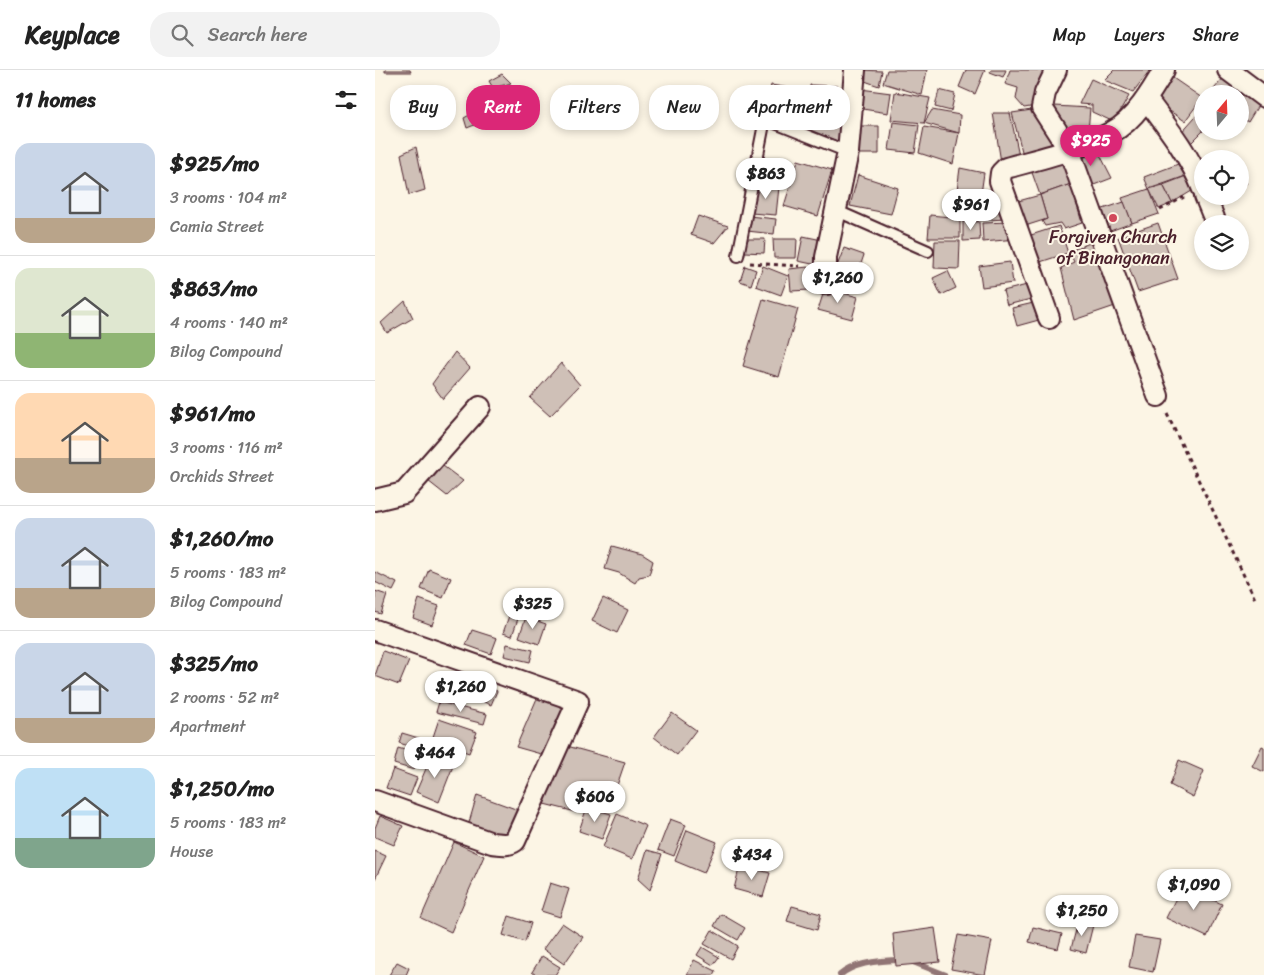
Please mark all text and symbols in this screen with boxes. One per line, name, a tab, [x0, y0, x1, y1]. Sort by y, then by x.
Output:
search box	[150, 12, 500, 57]
text: Keyplace	[25, 14, 120, 56]
text: Search here	[208, 18, 308, 51]
text: Map	[1053, 19, 1086, 51]
text: Layers	[1114, 19, 1165, 51]
text: Share	[1193, 19, 1239, 51]
icon: search	[168, 21, 196, 49]
text: 11 homes	[15, 81, 96, 119]
chip: Buy	[390, 85, 456, 130]
chip: Rent	[466, 85, 540, 130]
chip: Filters	[550, 85, 639, 130]
chip: New	[649, 85, 719, 130]
chip: Apartment	[729, 85, 850, 130]
north arrow	[1194, 85, 1249, 140]
map controls	[1194, 85, 1249, 270]
icon: filters	[332, 86, 360, 114]
pin: $925	[1061, 124, 1121, 167]
text: $925	[1071, 126, 1111, 155]
text: $925/mo	[170, 145, 259, 183]
button: locate	[1194, 150, 1249, 205]
pin: $863	[736, 158, 796, 200]
text: $863	[747, 159, 785, 188]
icon: home	[55, 163, 115, 223]
text: 3 rooms · 104 m²	[170, 183, 287, 212]
pin: $961	[941, 189, 1001, 231]
text: $961	[953, 190, 989, 219]
text: Camia Street	[170, 212, 264, 241]
marker: Forgiven Church of Binangonan	[1107, 212, 1119, 224]
button: layers	[1194, 215, 1249, 270]
place label: Forgiven Church of Binangonan	[1049, 221, 1177, 274]
pin: $1,260	[797, 262, 879, 304]
text: $1,260	[813, 263, 863, 292]
text: $863/mo	[170, 270, 257, 308]
icon: home	[55, 288, 115, 348]
text: 4 rooms · 140 m²	[170, 308, 288, 337]
text: Bilog Compound	[170, 337, 282, 366]
text: $961/mo	[170, 395, 255, 433]
icon: home	[55, 413, 115, 473]
text: 3 rooms · 116 m²	[170, 433, 283, 462]
text: Orchids Street	[170, 462, 274, 491]
text: $1,260/mo	[170, 520, 273, 558]
icon: home	[55, 538, 115, 598]
text: 5 rooms · 183 m²	[170, 558, 286, 587]
text: Bilog Compound	[170, 587, 282, 616]
pin: $325	[503, 588, 563, 630]
text: $325	[514, 589, 552, 618]
text: $325/mo	[170, 645, 258, 683]
icon: home	[55, 663, 115, 723]
pin: $1,260	[420, 670, 502, 713]
text: $1,260	[436, 672, 486, 701]
text: 2 rooms · 52 m²	[170, 683, 279, 712]
text: Apartment	[170, 712, 246, 741]
pin: $464	[405, 736, 465, 779]
text: $464	[415, 738, 455, 767]
text: $1,250/mo	[170, 770, 274, 808]
pin: $606	[565, 780, 625, 823]
text: $606	[575, 782, 615, 811]
icon: home	[55, 788, 115, 848]
text: 5 rooms · 183 m²	[170, 808, 286, 837]
text: House	[170, 837, 213, 866]
pin: $434	[722, 838, 782, 881]
text: $434	[732, 840, 772, 869]
pin: $1,090	[1153, 868, 1235, 911]
text: $1,090	[1168, 870, 1220, 899]
pin: $1,250	[1041, 894, 1123, 937]
text: $1,250	[1056, 896, 1108, 925]

